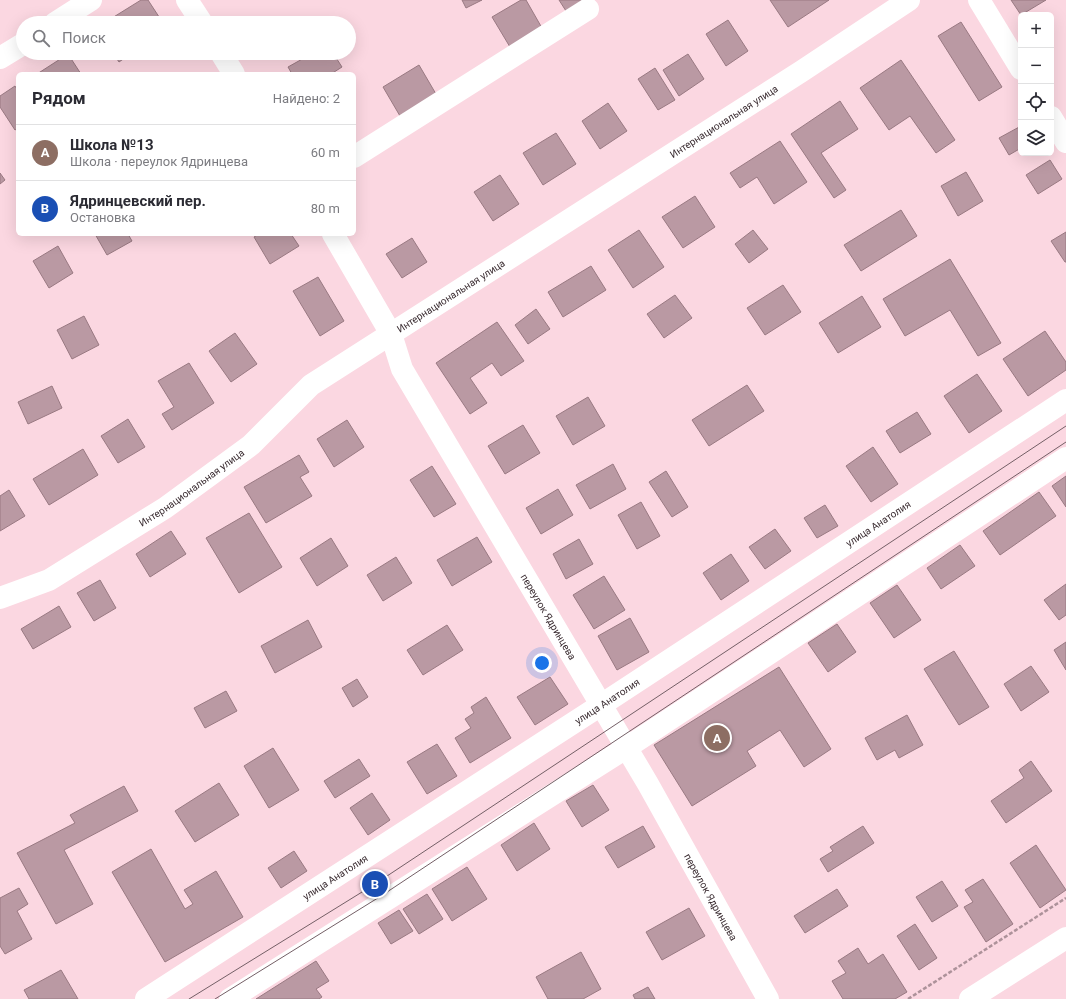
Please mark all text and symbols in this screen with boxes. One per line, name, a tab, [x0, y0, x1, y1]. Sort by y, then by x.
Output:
map controls	[1018, 12, 1054, 156]
button: +	[1018, 12, 1054, 48]
search box	[16, 16, 356, 60]
icon: search	[30, 27, 52, 49]
text: Поиск	[62, 29, 106, 47]
button: −	[1018, 48, 1054, 84]
street label: Интернациональная улица	[668, 83, 780, 160]
button: locate	[1018, 84, 1054, 120]
text: Рядом	[32, 88, 86, 108]
text: Найдено: 2	[273, 91, 340, 106]
button: layers	[1018, 120, 1054, 156]
text: Школа №13	[70, 136, 154, 154]
text: A	[41, 145, 49, 160]
text: 60 m	[311, 145, 340, 160]
text: Школа · переулок Ядринцева	[70, 154, 248, 169]
text: Ядринцевский пер.	[70, 192, 206, 210]
text: B	[41, 201, 49, 216]
text: 80 m	[311, 201, 340, 216]
text: Остановка	[70, 210, 135, 225]
street label: Интернациональная улица	[395, 257, 507, 334]
street label: Интернациональная улица	[137, 447, 246, 528]
street label: улица Анатолия	[844, 498, 912, 548]
street label: переулок Ядринцева	[519, 572, 578, 661]
your location	[532, 653, 552, 673]
street label: улица Анатолия	[573, 676, 641, 726]
pin: A	[704, 723, 730, 753]
street label: переулок Ядринцева	[682, 851, 740, 942]
street label: улица Анатолия	[301, 852, 369, 902]
pin: B	[362, 869, 388, 899]

